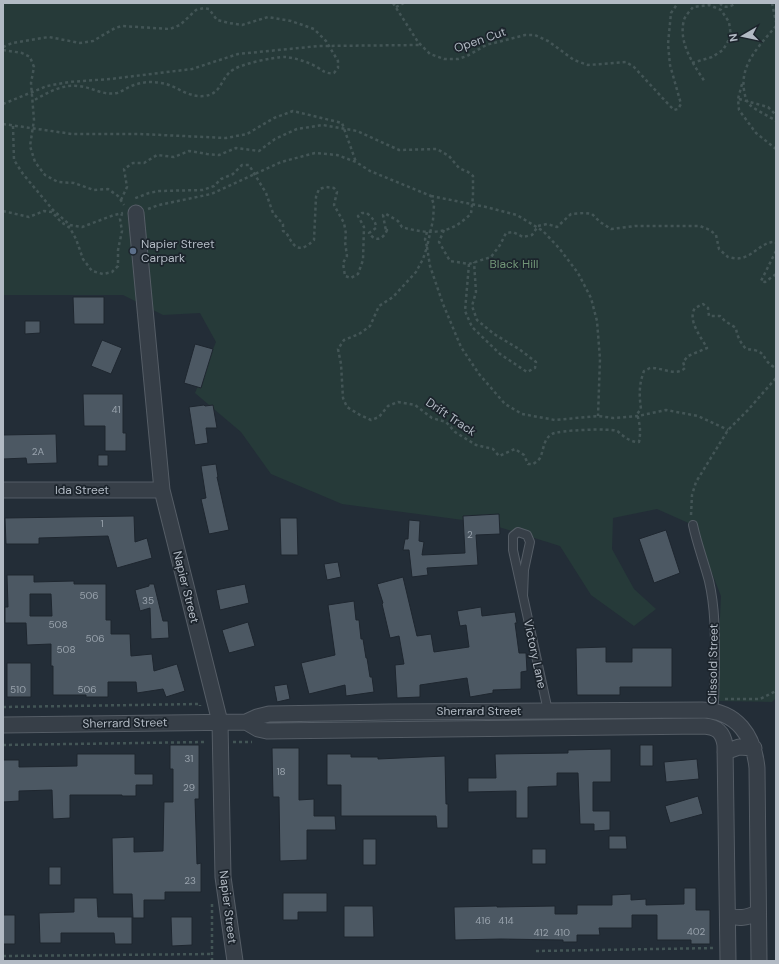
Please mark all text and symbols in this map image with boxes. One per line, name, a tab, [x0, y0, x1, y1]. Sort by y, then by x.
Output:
north arrow	[723, 16, 763, 56]
street label: Open Cut	[452, 24, 508, 56]
text: N	[726, 33, 741, 43]
place label: Napier Street Carpark	[141, 236, 215, 266]
marker: Napier Street Carpark	[128, 246, 138, 256]
park label: Black Hill	[490, 256, 538, 272]
street label: Drift Track	[423, 394, 479, 440]
house number: 41	[111, 403, 121, 416]
house number: 2A	[32, 445, 45, 458]
street label: Ida Street	[55, 482, 109, 498]
house number: 1	[100, 517, 104, 530]
house number: 2	[467, 528, 473, 541]
street label: Napier Street	[169, 549, 203, 625]
house number: 506	[79, 589, 99, 602]
house number: 35	[142, 594, 154, 607]
house number: 508	[48, 618, 68, 631]
street label: Victory Lane	[520, 618, 550, 690]
street label: Clissold Street	[704, 623, 722, 705]
house number: 506	[85, 632, 105, 645]
house number: 508	[56, 643, 76, 656]
house number: 510	[10, 683, 26, 696]
house number: 506	[77, 683, 97, 696]
street label: Sherrard Street	[436, 703, 522, 719]
street label: Sherrard Street	[82, 714, 168, 732]
house number: 31	[185, 752, 193, 765]
house number: 18	[276, 765, 286, 778]
house number: 29	[183, 781, 195, 794]
street label: Napier Street	[216, 869, 240, 945]
house number: 23	[184, 874, 196, 887]
house number: 416	[475, 914, 491, 927]
house number: 414	[498, 914, 514, 927]
house number: 402	[687, 925, 706, 938]
house number: 412	[534, 926, 549, 939]
house number: 410	[554, 926, 570, 939]

